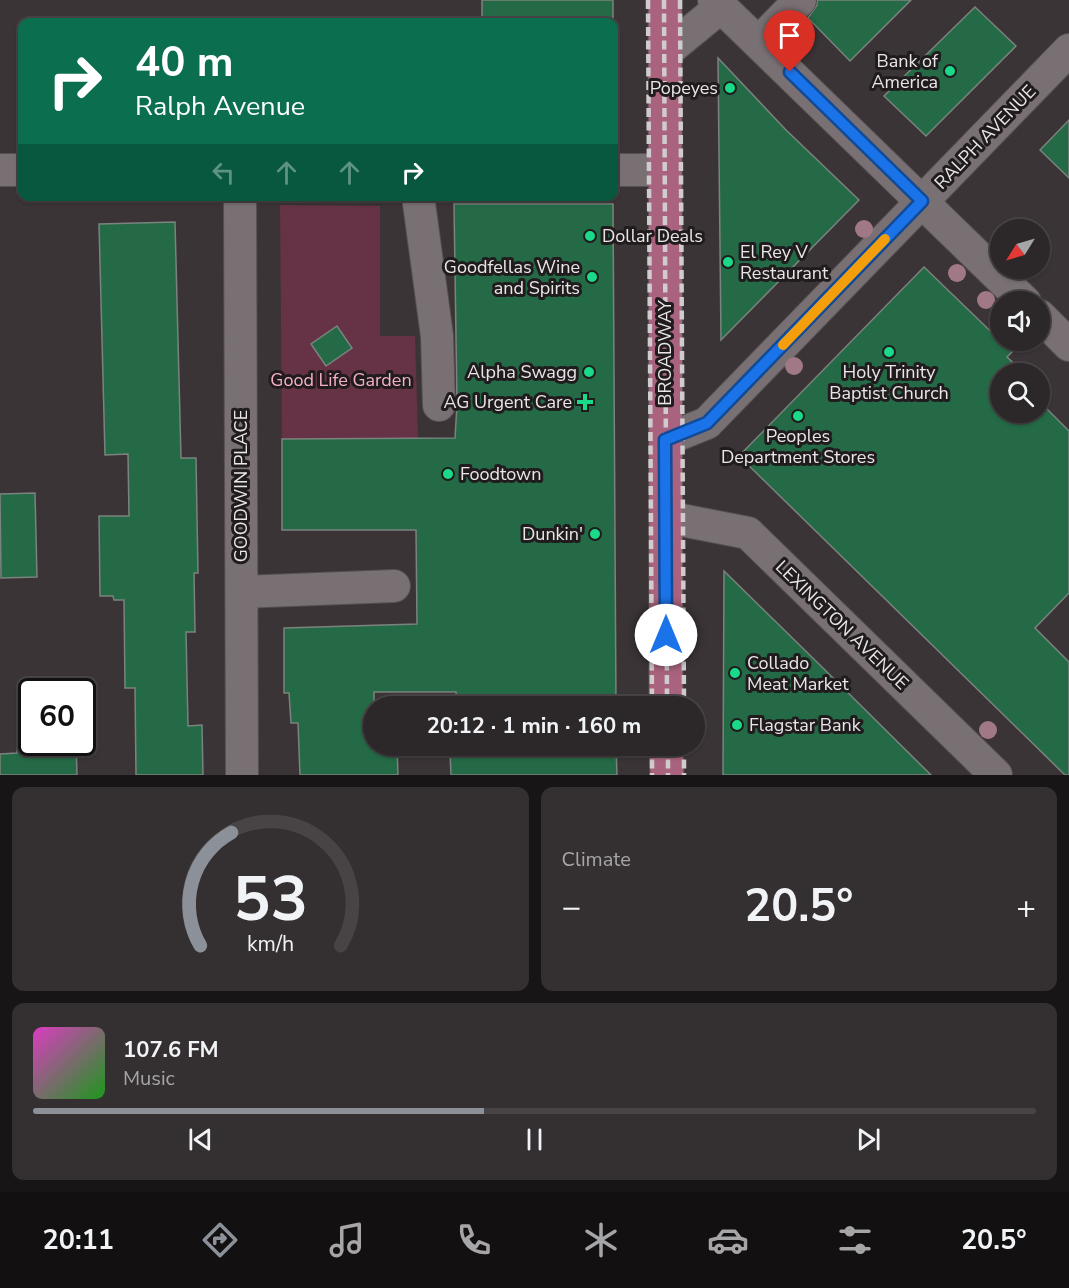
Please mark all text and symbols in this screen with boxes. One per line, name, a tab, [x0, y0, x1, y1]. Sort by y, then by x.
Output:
pin	[764, 10, 815, 72]
icon: arrive	[773, 19, 806, 52]
text: 40 m	[135, 34, 234, 91]
icon: right	[36, 42, 114, 120]
place label: Bank of America	[871, 49, 939, 94]
marker: Bank of America	[943, 64, 957, 78]
place label: Popeyes	[650, 76, 718, 100]
street label: RALPH AVENUE	[929, 80, 1041, 194]
marker: Popeyes	[723, 81, 737, 95]
text: Ralph Avenue	[135, 88, 305, 125]
icon: left	[207, 156, 240, 189]
icon: ahead	[270, 156, 303, 189]
icon: ahead	[333, 156, 366, 189]
icon: right	[396, 156, 429, 189]
north arrow	[990, 219, 1050, 279]
map controls	[990, 219, 1050, 423]
place label: Dollar Deals	[602, 224, 703, 248]
marker: Dollar Deals	[583, 229, 597, 243]
place label: El Rey V Restaurant	[740, 240, 829, 285]
place label: Goodfellas Wine and Spirits	[444, 255, 580, 300]
marker: El Rey V Restaurant	[721, 255, 735, 269]
marker: Goodfellas Wine and Spirits	[585, 270, 599, 284]
button: sound	[990, 291, 1050, 351]
street label: BROADWAY	[653, 300, 677, 406]
marker: Holy Trinity Baptist Church	[882, 345, 896, 359]
place label: Alpha Swagg	[467, 360, 577, 384]
place label: Holy Trinity Baptist Church	[829, 360, 949, 405]
button: search	[990, 363, 1050, 423]
marker: Alpha Swagg	[582, 365, 596, 379]
park label: Good Life Garden	[270, 368, 412, 392]
place label: AG Urgent Care	[443, 390, 572, 414]
marker: AG Urgent Care	[576, 393, 594, 411]
marker: Peoples Department Stores	[791, 409, 805, 423]
street label: GOODWIN PLACE	[229, 410, 253, 562]
place label: Peoples Department Stores	[721, 424, 875, 469]
place label: Foodtown	[460, 462, 541, 486]
marker: Foodtown	[441, 467, 455, 481]
place label: Dunkin'	[522, 522, 583, 546]
marker: Dunkin'	[588, 527, 602, 541]
street label: LEXINGTON AVENUE	[770, 555, 914, 695]
position arrow	[634, 603, 698, 667]
place label: Collado Meat Market	[747, 651, 849, 696]
marker: Collado Meat Market	[728, 666, 742, 680]
speed limit sign: 60	[18, 678, 96, 756]
text: 20:12 · 1 min · 160 m	[427, 711, 641, 741]
place label: Flagstar Bank	[749, 713, 862, 737]
marker: Flagstar Bank	[730, 718, 744, 732]
text: Climate	[562, 846, 631, 873]
text: 53	[233, 857, 308, 942]
text: 20.5°	[744, 876, 853, 937]
text: −	[562, 885, 581, 930]
text: +	[1016, 885, 1036, 930]
text: km/h	[247, 929, 294, 959]
text: 107.6 FM	[123, 1035, 219, 1065]
text: Music	[123, 1065, 175, 1092]
icon: previous	[184, 1123, 217, 1156]
icon: pause	[518, 1123, 551, 1156]
icon: next	[852, 1123, 885, 1156]
icon: directions	[199, 1219, 241, 1261]
icon: music	[326, 1219, 368, 1261]
icon: phone	[453, 1219, 495, 1261]
icon: climate	[580, 1219, 622, 1261]
icon: car	[707, 1219, 749, 1261]
icon: filters	[834, 1219, 876, 1261]
text: 20:11	[42, 1222, 114, 1259]
text: 20.5°	[961, 1222, 1026, 1259]

